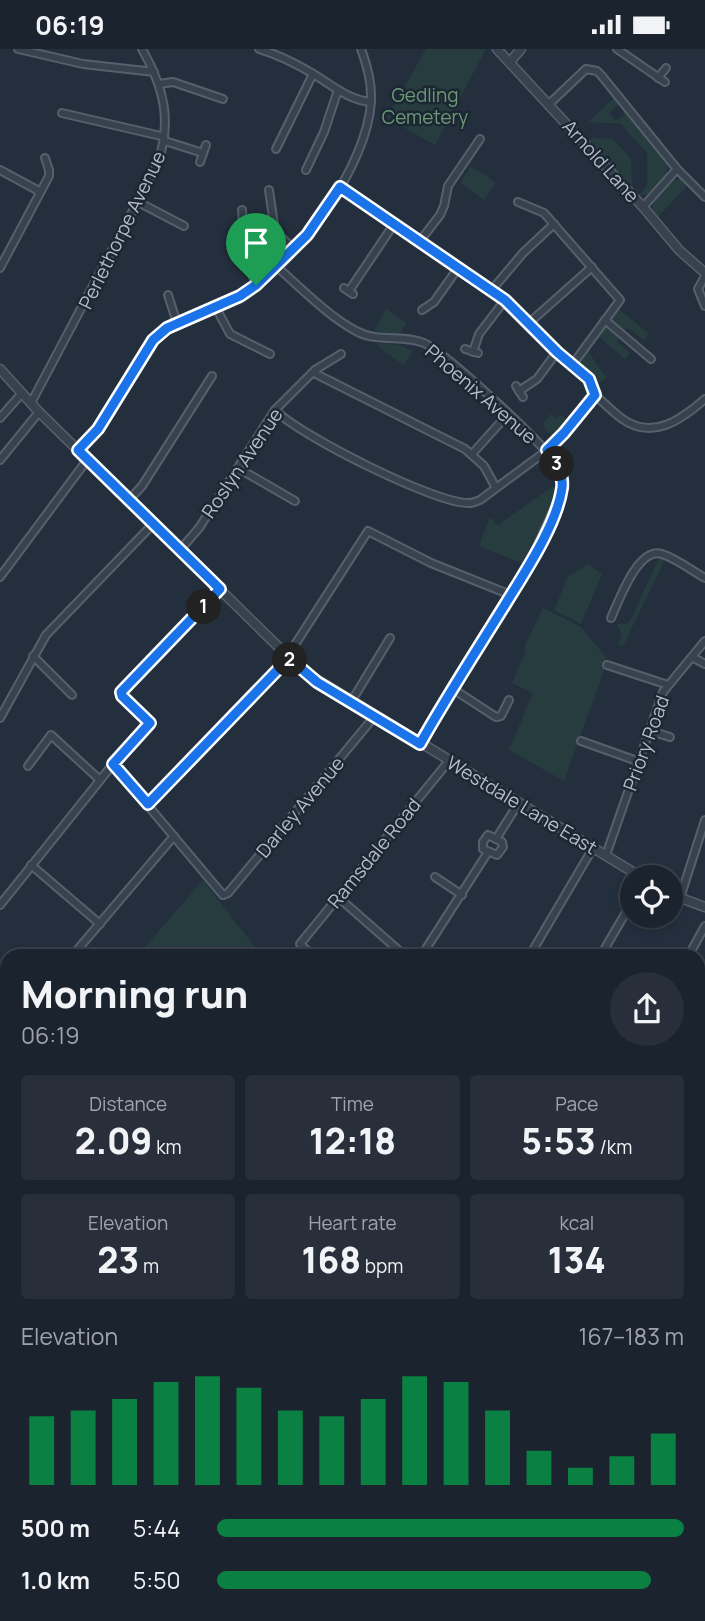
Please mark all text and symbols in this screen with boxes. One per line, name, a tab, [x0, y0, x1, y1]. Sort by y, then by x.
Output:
text: 06:19	[35, 7, 105, 43]
park label: Gedling Cemetery	[382, 82, 468, 130]
street label: Arnold Lane	[557, 114, 645, 208]
street label: Perlethorpe Avenue	[72, 147, 172, 313]
pin	[226, 213, 286, 285]
icon: arrive	[237, 224, 275, 262]
street label: Phoenix Avenue	[420, 338, 542, 450]
street label: Roslyn Avenue	[196, 403, 288, 523]
pin: 3	[540, 447, 574, 481]
text: 3	[551, 450, 562, 476]
pin: 1	[186, 589, 222, 625]
text: 1	[199, 593, 208, 619]
pin: 2	[272, 643, 308, 677]
text: 2	[284, 646, 295, 672]
street label: Priory Road	[617, 692, 675, 794]
street label: Westdale Lane East	[442, 750, 602, 860]
street label: Darley Avenue	[250, 751, 350, 863]
street label: Ramsdale Road	[321, 792, 427, 914]
map controls	[620, 865, 683, 928]
button: locate	[620, 865, 683, 928]
text: Morning run	[21, 967, 248, 1019]
button: share	[610, 972, 684, 1046]
text: 06:19	[21, 1019, 79, 1051]
text: Distance	[89, 1091, 167, 1117]
text: Time	[331, 1091, 374, 1117]
text: Pace	[555, 1091, 598, 1117]
text: 2.09	[75, 1117, 152, 1165]
text: 12:18	[309, 1117, 396, 1165]
text: 5:53	[521, 1117, 596, 1165]
text: km	[152, 1134, 182, 1160]
text: /km	[596, 1134, 632, 1160]
text: Elevation	[88, 1210, 168, 1236]
text: Heart rate	[308, 1210, 397, 1236]
text: kcal	[559, 1210, 594, 1236]
text: 23	[97, 1236, 139, 1284]
text: 168	[302, 1236, 361, 1284]
text: 134	[548, 1236, 606, 1284]
text: m	[139, 1253, 159, 1279]
text: bpm	[361, 1253, 403, 1279]
text: Elevation	[21, 1320, 118, 1352]
text: 167–183 m	[578, 1320, 684, 1352]
text: 500 m	[21, 1512, 90, 1544]
text: 5:44	[133, 1512, 181, 1544]
text: 1.0 km	[21, 1564, 90, 1596]
text: 5:50	[133, 1564, 180, 1596]

